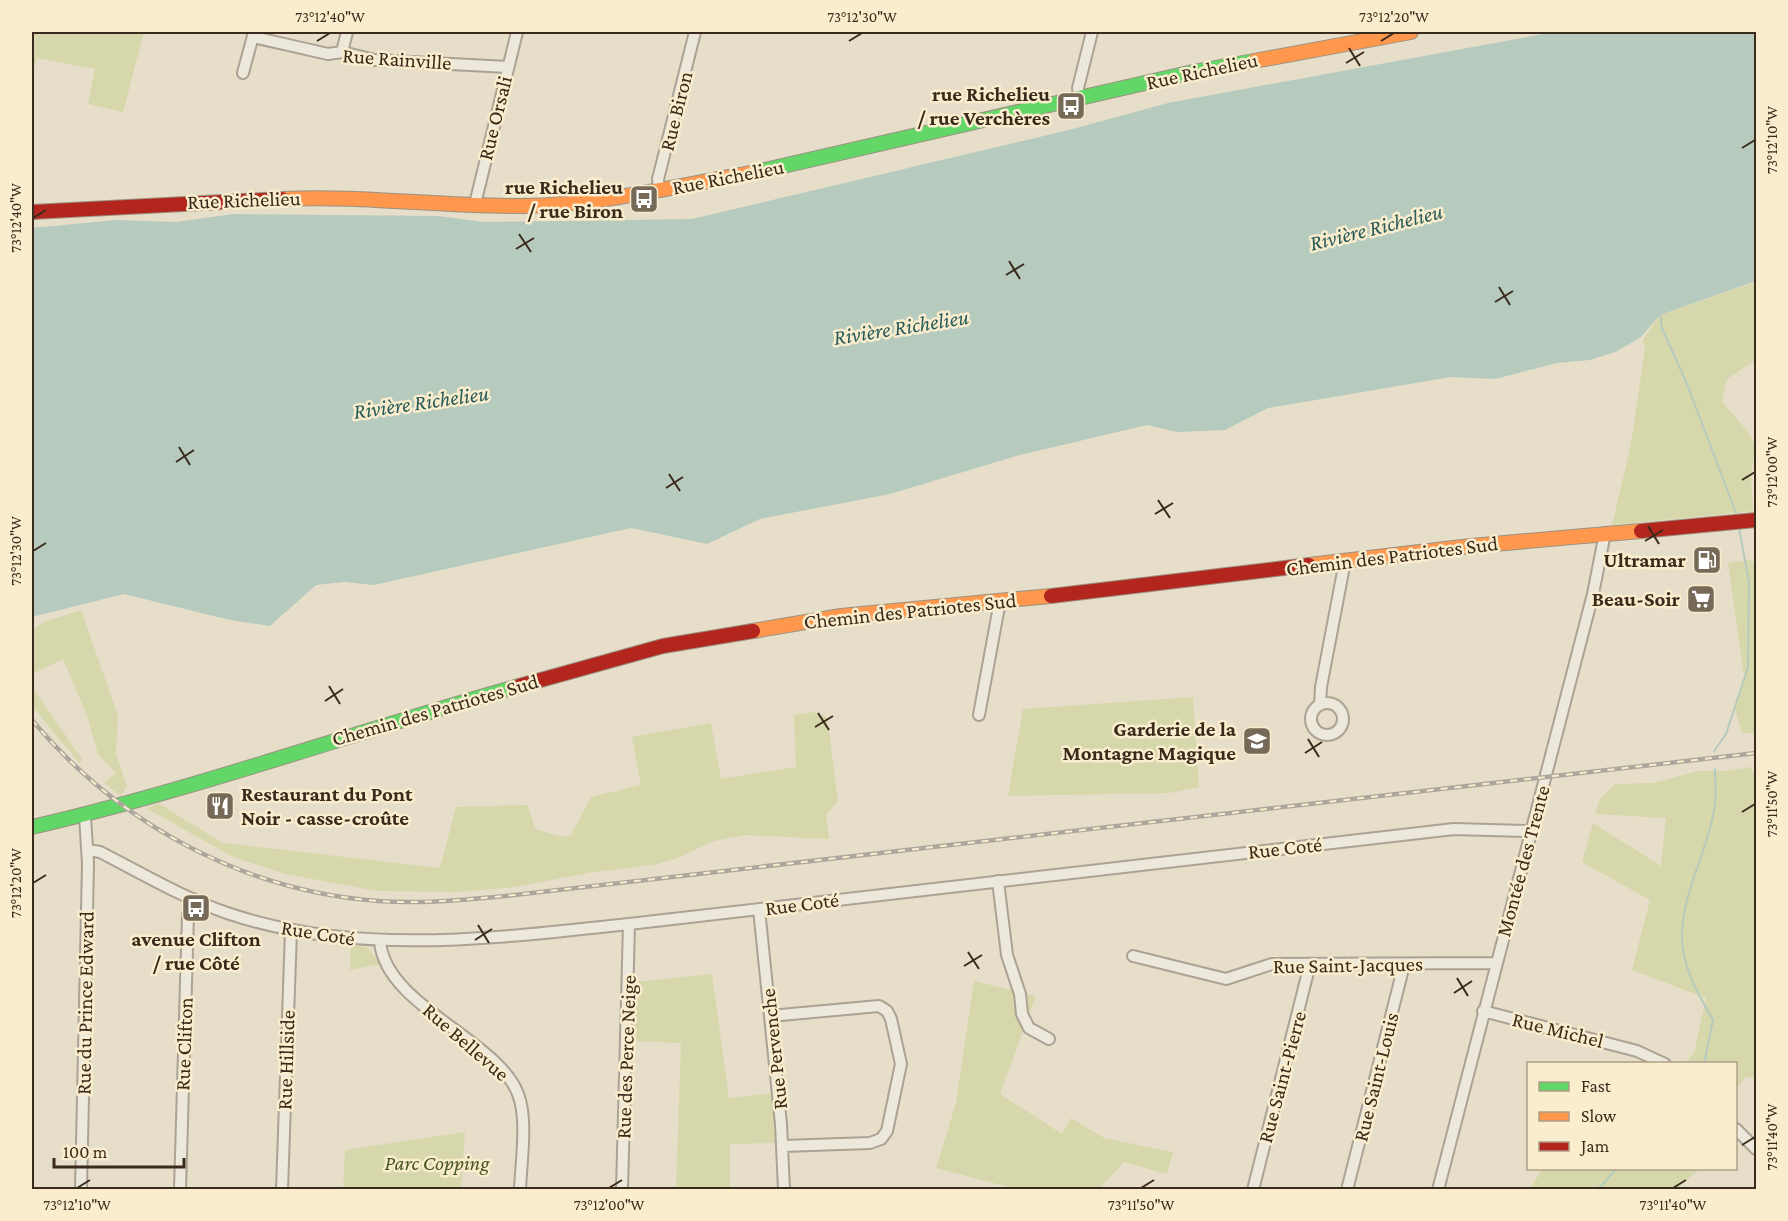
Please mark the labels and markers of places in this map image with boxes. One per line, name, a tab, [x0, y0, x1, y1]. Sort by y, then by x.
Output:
place label: rue Richelieu / rue Verchères	[917, 82, 1050, 130]
bus stop icon: rue Richelieu / rue Verchères	[1055, 90, 1087, 122]
place label: rue Richelieu / rue Biron	[505, 175, 623, 223]
bus stop icon: rue Richelieu / rue Biron	[628, 183, 660, 215]
fuel station icon: Ultramar	[1691, 544, 1723, 576]
place label: Ultramar	[1603, 548, 1687, 572]
supermarket icon: Beau-Soir	[1685, 583, 1717, 615]
place label: Beau-Soir	[1592, 587, 1681, 611]
place label: Garderie de la Montagne Magique	[1062, 717, 1237, 765]
school or university icon: Garderie de la Montagne Magique	[1241, 725, 1273, 757]
place label: Restaurant du Pont Noir - casse-croûte	[241, 782, 413, 830]
restaurant icon: Restaurant du Pont Noir - casse-croûte	[204, 790, 236, 822]
bus stop icon: avenue Clifton / rue Côté	[180, 892, 212, 924]
place label: avenue Clifton / rue Côté	[131, 927, 261, 975]

